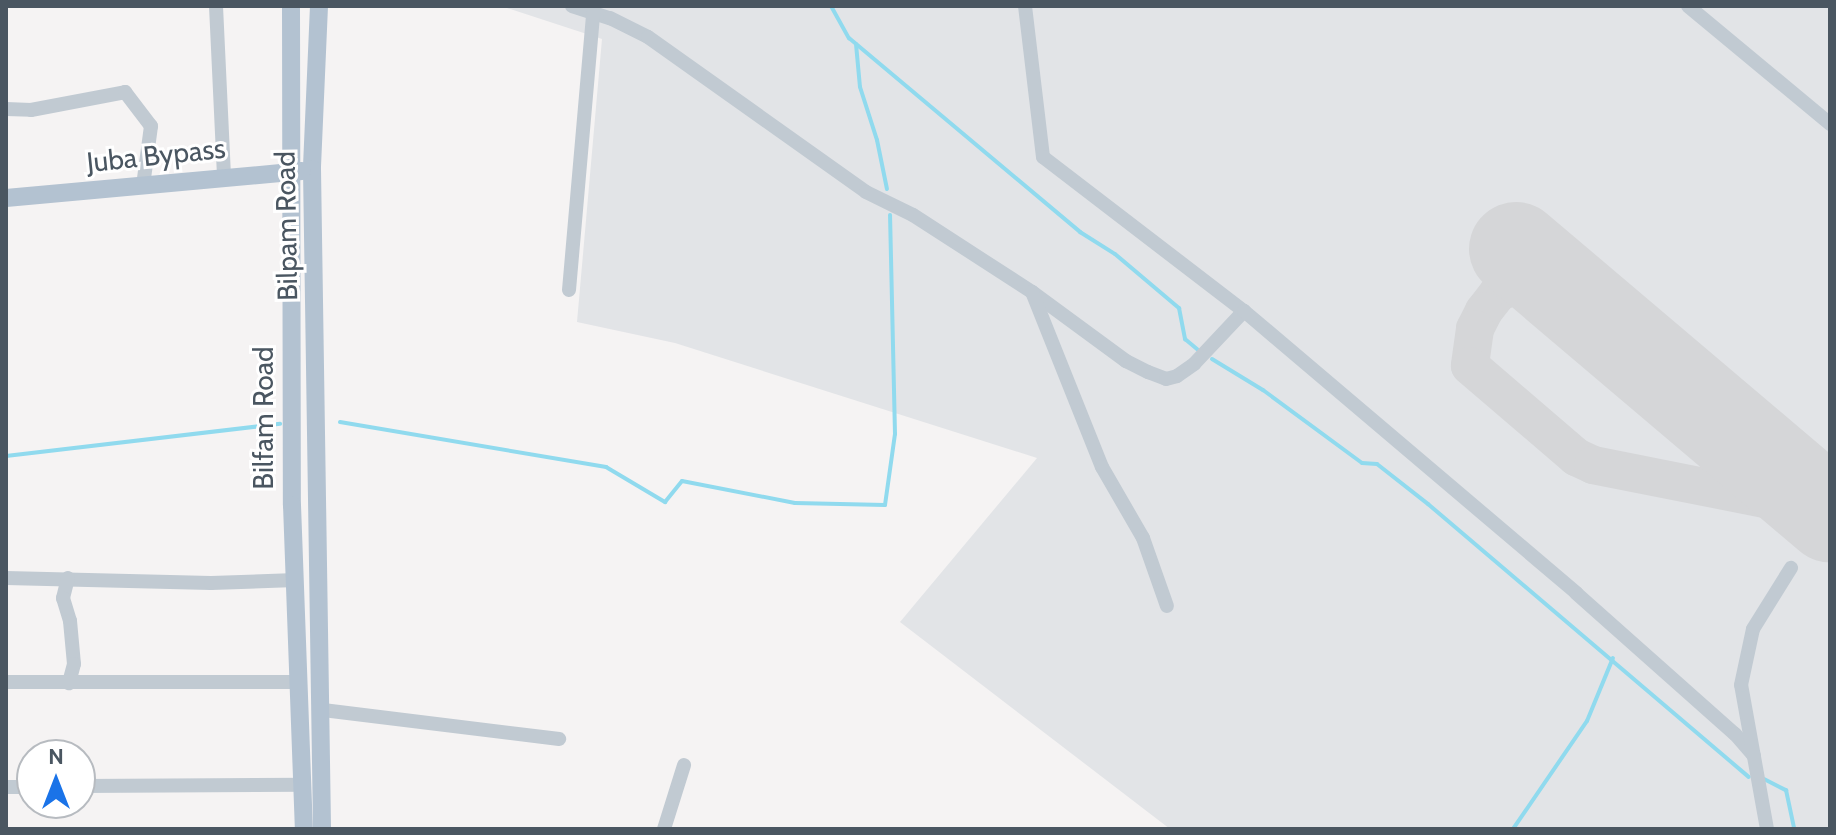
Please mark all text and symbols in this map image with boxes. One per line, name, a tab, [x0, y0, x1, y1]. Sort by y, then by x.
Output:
street label: Juba Bypass	[85, 131, 227, 179]
street label: Bilpam Road	[268, 151, 304, 301]
street label: Bilfam Road	[246, 346, 280, 490]
north arrow	[16, 739, 96, 819]
text: N	[48, 743, 64, 770]

